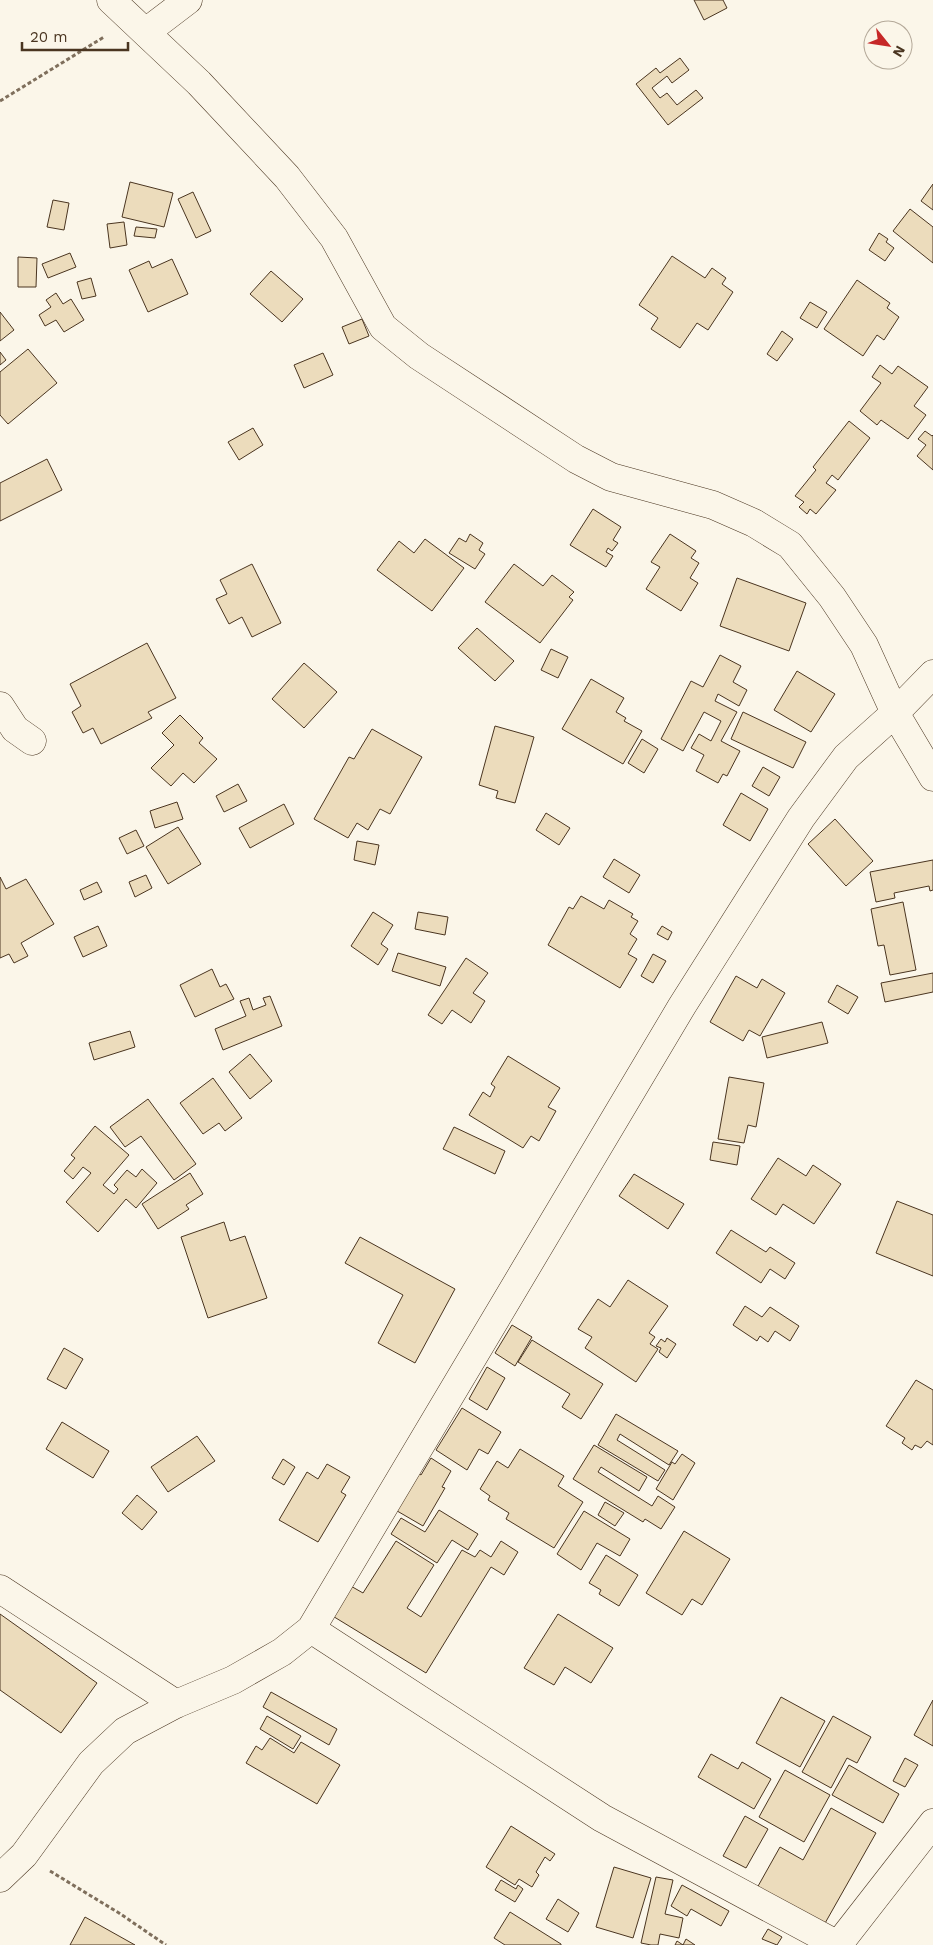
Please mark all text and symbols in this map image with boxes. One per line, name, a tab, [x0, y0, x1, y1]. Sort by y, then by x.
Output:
scale bar	[22, 20, 129, 52]
north arrow	[863, 20, 913, 70]
text: 20 m	[30, 28, 68, 46]
text: N	[890, 43, 909, 60]

